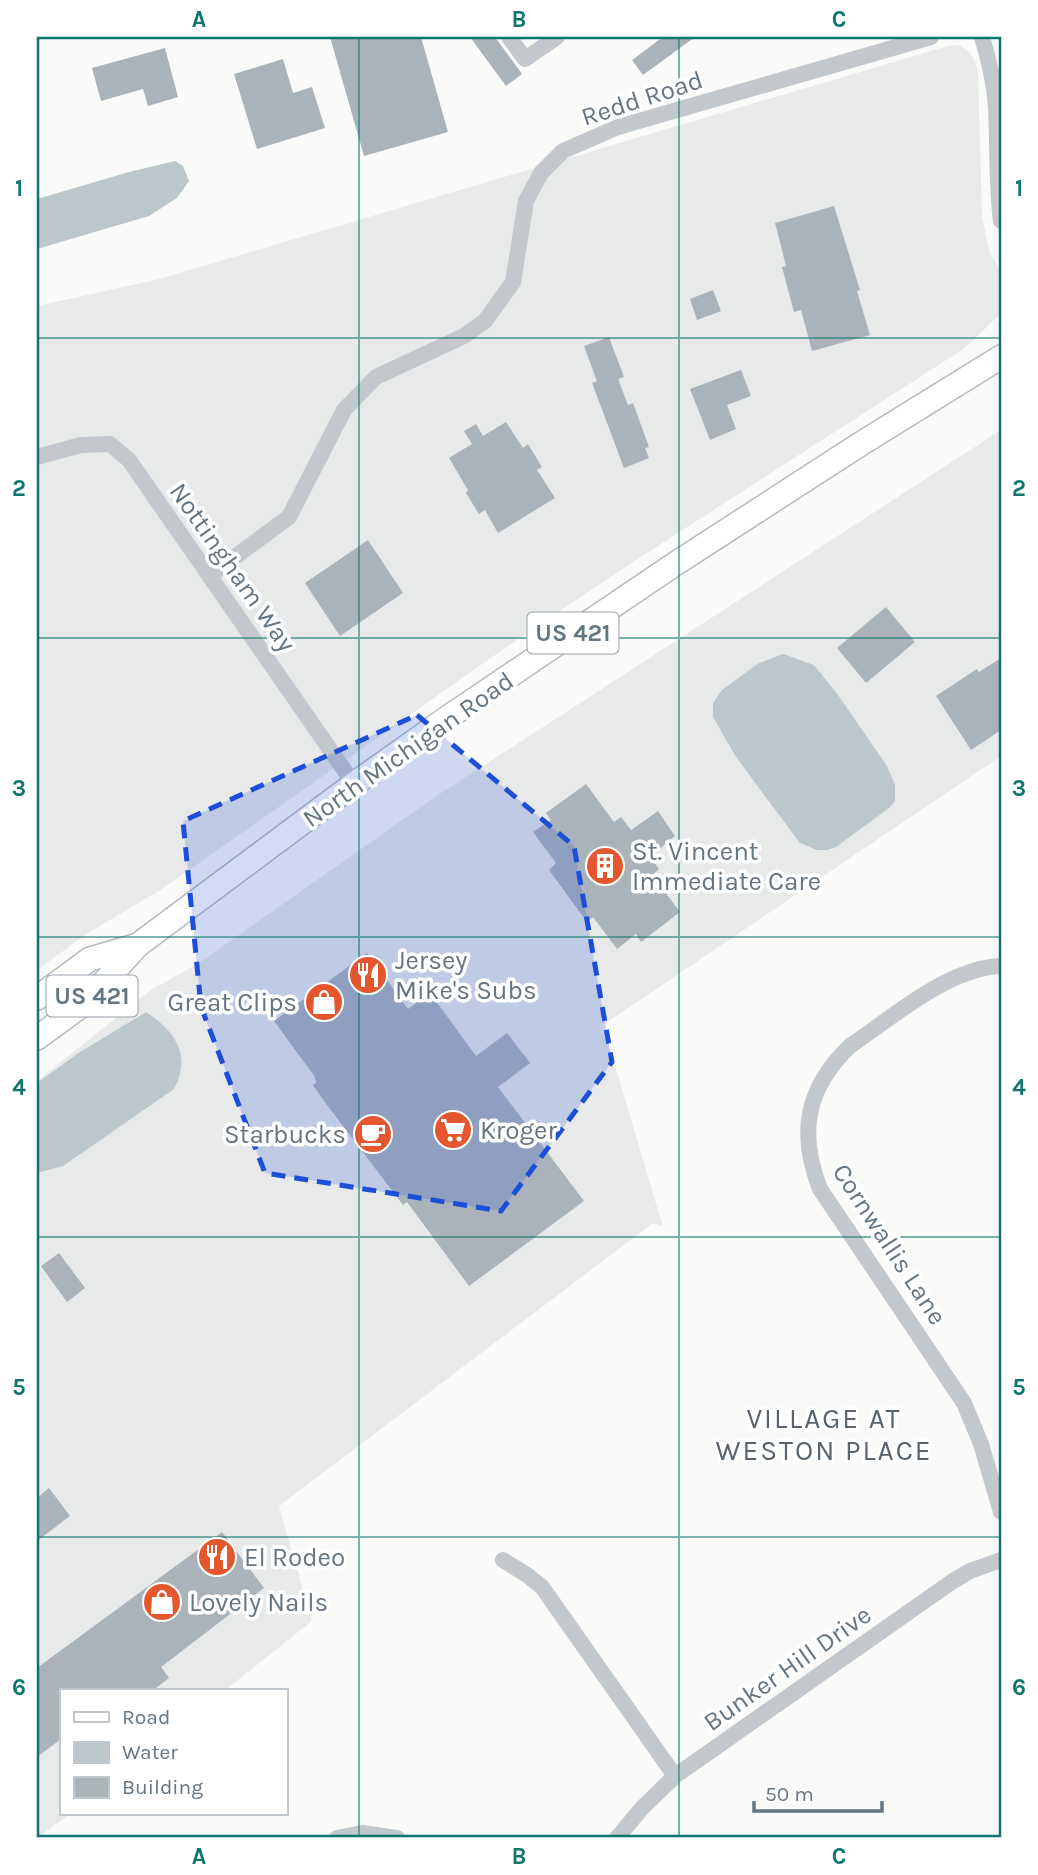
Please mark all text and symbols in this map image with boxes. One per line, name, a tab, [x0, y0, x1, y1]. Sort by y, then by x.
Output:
text: A	[192, 6, 206, 33]
text: B	[512, 6, 526, 33]
text: C	[832, 6, 846, 33]
street label: Redd Road	[577, 64, 707, 133]
text: 1	[15, 175, 23, 202]
text: 1	[1015, 175, 1023, 202]
text: 2	[12, 475, 26, 502]
text: 2	[1012, 475, 1026, 502]
street label: Nottingham Way	[163, 477, 302, 658]
road number: US 421	[528, 612, 618, 654]
street label: North Michigan Road	[297, 665, 520, 834]
text: 3	[12, 775, 26, 802]
text: 3	[1012, 775, 1026, 802]
place label: St. Vincent Immediate Care	[632, 836, 821, 897]
building icon: St. Vincent Immediate Care	[584, 845, 626, 887]
place label: Jersey Mike's Subs	[395, 945, 537, 1006]
restaurant icon: Jersey Mike's Subs	[347, 954, 389, 996]
road number: US 421	[46, 976, 138, 1016]
shop icon: Great Clips	[303, 981, 345, 1023]
place label: Great Clips	[167, 987, 297, 1018]
text: 4	[12, 1074, 26, 1101]
text: 4	[1012, 1074, 1026, 1101]
supermarket icon: Kroger	[432, 1109, 474, 1151]
cafe icon: Starbucks	[352, 1113, 394, 1155]
place label: Kroger	[480, 1115, 557, 1146]
place label: Starbucks	[224, 1119, 346, 1150]
street label: Cornwallis Lane	[826, 1158, 953, 1331]
text: 5	[12, 1374, 26, 1401]
text: 5	[1012, 1374, 1026, 1401]
district label: VILLAGE AT WESTON PLACE	[715, 1402, 933, 1467]
restaurant icon: El Rodeo	[196, 1536, 238, 1578]
place label: El Rodeo	[244, 1542, 345, 1573]
shop icon: Lovely Nails	[141, 1581, 183, 1623]
place label: Lovely Nails	[189, 1587, 328, 1618]
street label: Bunker Hill Drive	[697, 1599, 877, 1738]
text: 6	[12, 1674, 26, 1701]
text: 6	[1012, 1674, 1026, 1701]
legend	[60, 1689, 287, 1815]
text: Road	[122, 1705, 170, 1729]
text: Water	[122, 1740, 178, 1764]
scale bar	[754, 1770, 882, 1814]
text: Building	[122, 1775, 203, 1799]
text: 50 m	[765, 1782, 814, 1806]
text: A	[192, 1843, 206, 1870]
text: B	[512, 1843, 526, 1870]
text: C	[832, 1843, 846, 1870]

